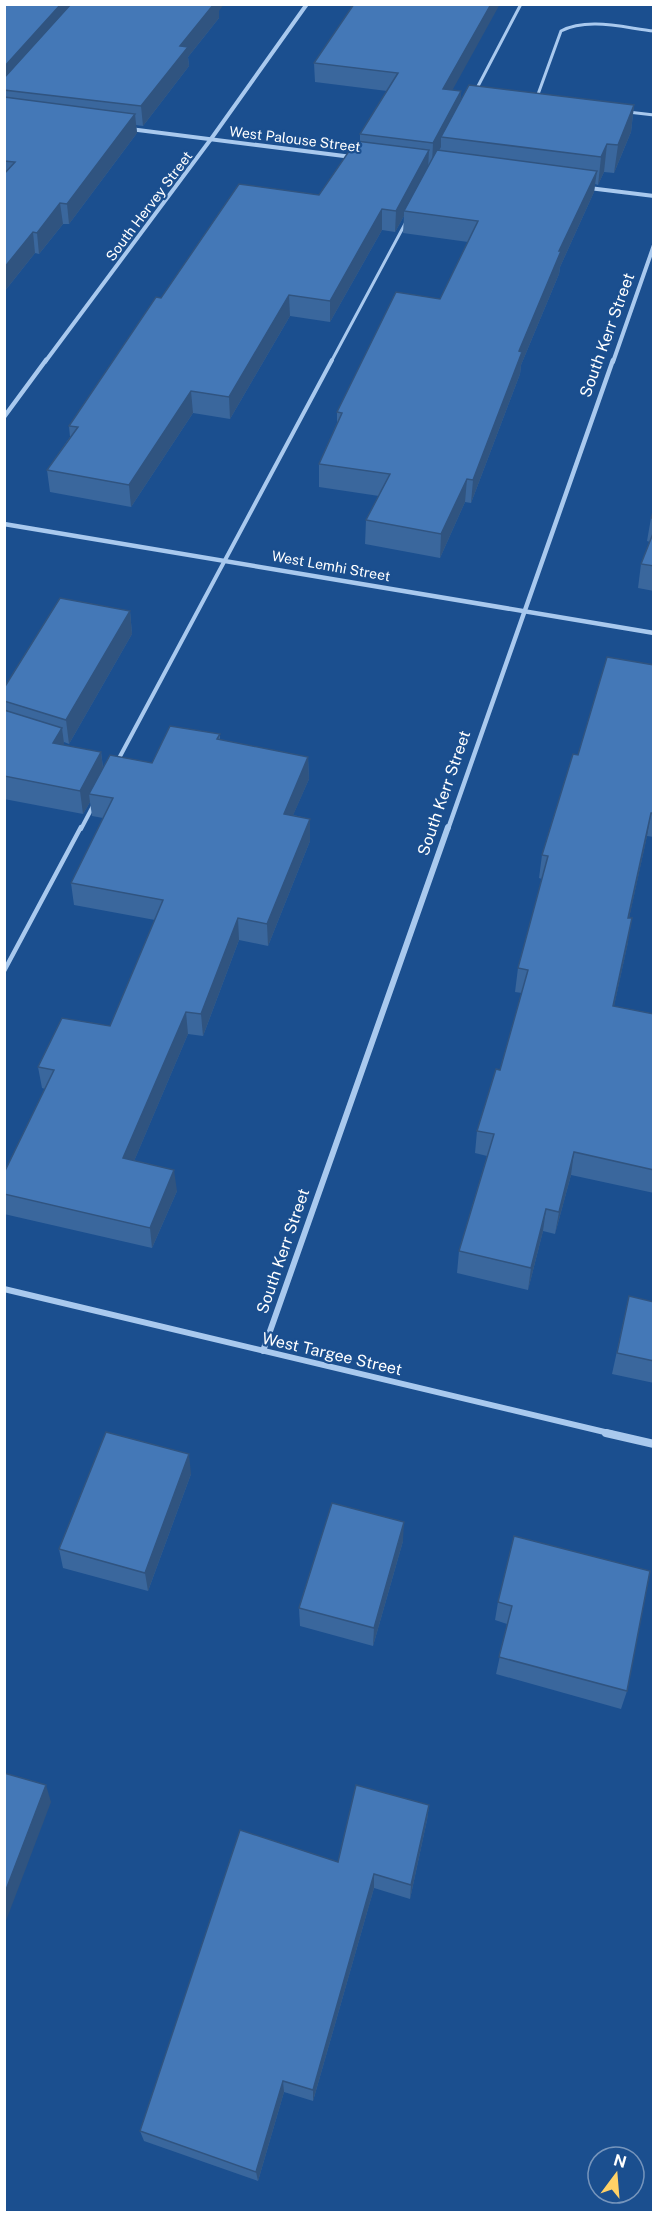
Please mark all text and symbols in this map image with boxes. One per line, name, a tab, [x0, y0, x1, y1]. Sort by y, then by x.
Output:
street label: West Palouse Street	[229, 123, 361, 155]
street label: South Hervey Street	[103, 148, 195, 264]
street label: South Kerr Street	[576, 270, 638, 400]
street label: West Lemhi Street	[270, 548, 392, 584]
street label: South Kerr Street	[414, 728, 474, 858]
street label: South Kerr Street	[253, 1186, 313, 1316]
street label: West Targee Street	[260, 1329, 404, 1379]
north arrow	[586, 2145, 646, 2205]
text: N	[611, 2150, 629, 2172]

